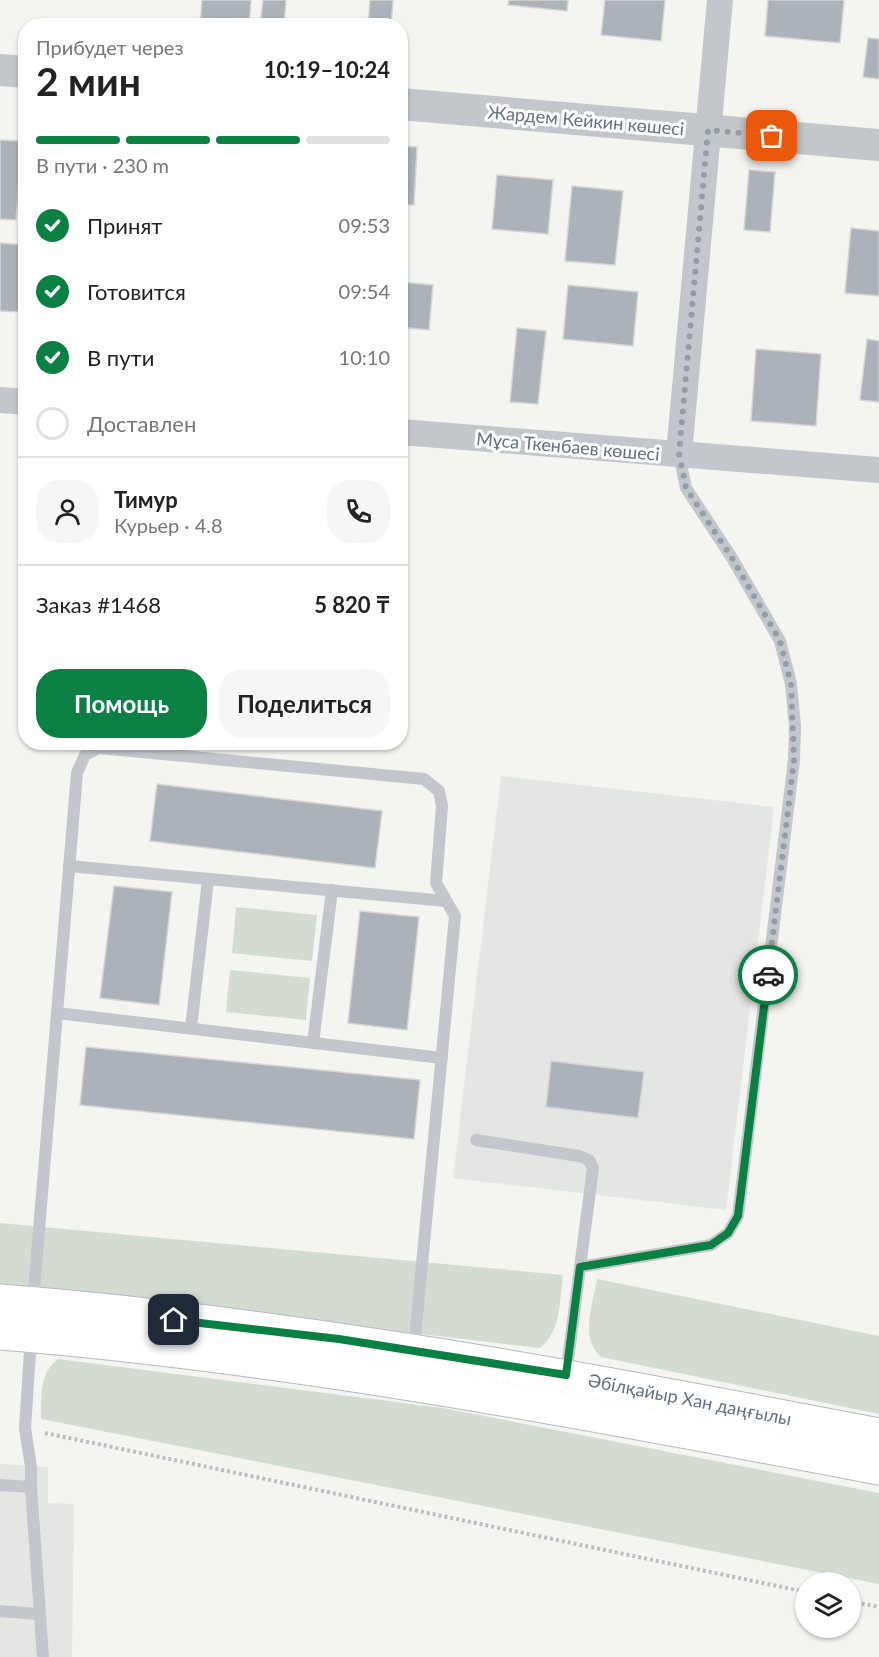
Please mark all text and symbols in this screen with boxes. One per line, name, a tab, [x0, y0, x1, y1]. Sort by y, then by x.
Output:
text: Прибудет через	[36, 35, 183, 59]
text: 10:19–10:24	[264, 56, 390, 83]
text: 2 мин	[36, 58, 141, 104]
street label: Жардем Кейкин көшесі	[487, 100, 685, 140]
pin	[746, 110, 797, 161]
icon: bag	[755, 119, 788, 152]
text: В пути · 230 m	[36, 153, 169, 177]
icon: check	[36, 209, 69, 242]
text: Принят	[87, 212, 162, 239]
text: 09:53	[339, 213, 390, 237]
icon: check	[36, 275, 69, 308]
text: Готовится	[87, 278, 186, 305]
text: 09:54	[339, 279, 390, 303]
icon: check	[36, 341, 69, 374]
text: В пути	[87, 344, 154, 371]
text: 10:10	[339, 345, 390, 369]
text: Доставлен	[87, 410, 196, 437]
street label: Мұса Ткенбаев көшесі	[475, 427, 661, 465]
button: person	[36, 480, 99, 543]
button: phone	[327, 480, 390, 543]
text: Тимур	[114, 486, 178, 513]
text: Курьер · 4.8	[114, 513, 223, 537]
text: Заказ #1468	[36, 591, 161, 618]
text: 5 820 ₸	[314, 591, 390, 618]
button: Помощь	[36, 669, 207, 738]
button: Поделиться	[219, 669, 390, 738]
courier	[738, 945, 798, 1005]
icon: car	[752, 959, 785, 992]
pin	[148, 1294, 199, 1345]
icon: home	[157, 1303, 190, 1336]
street label: Әбілқайыр Хан даңғылы	[587, 1369, 793, 1429]
map controls	[795, 1572, 861, 1638]
button: layers	[795, 1572, 861, 1638]

